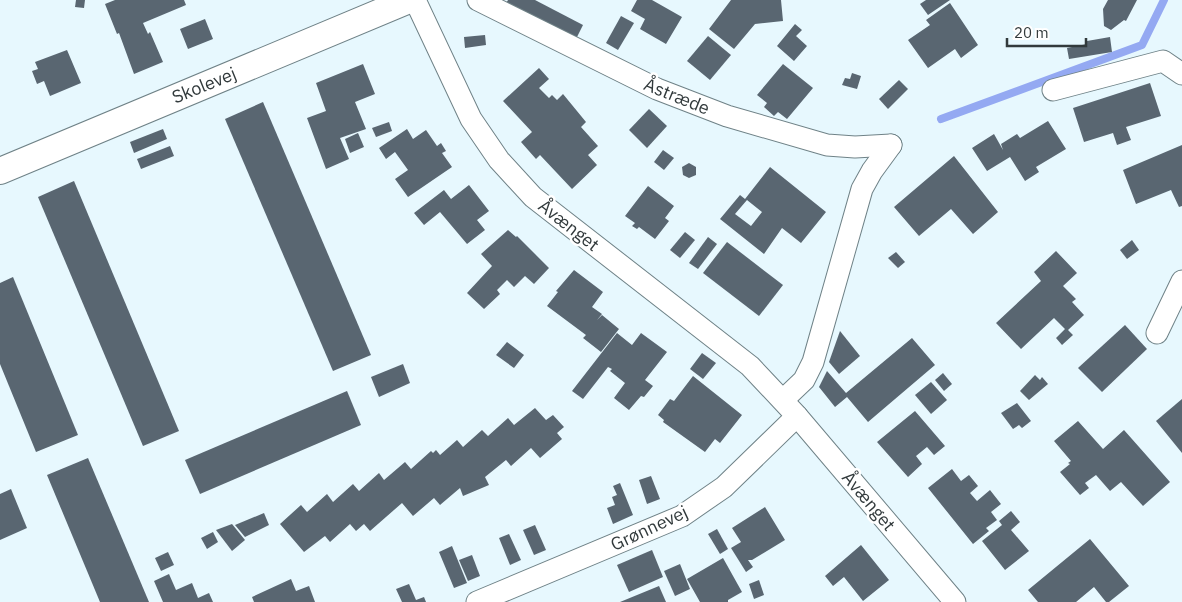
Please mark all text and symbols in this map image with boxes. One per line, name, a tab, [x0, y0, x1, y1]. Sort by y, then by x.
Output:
scale bar	[1007, 15, 1086, 47]
text: 20 m	[1014, 23, 1049, 42]
street label: Skolevej	[168, 62, 240, 108]
street label: Åstræde	[641, 72, 714, 120]
street label: Åvænget	[534, 193, 605, 256]
street label: Åvænget	[837, 466, 901, 536]
street label: Grønnevej	[607, 500, 691, 556]

